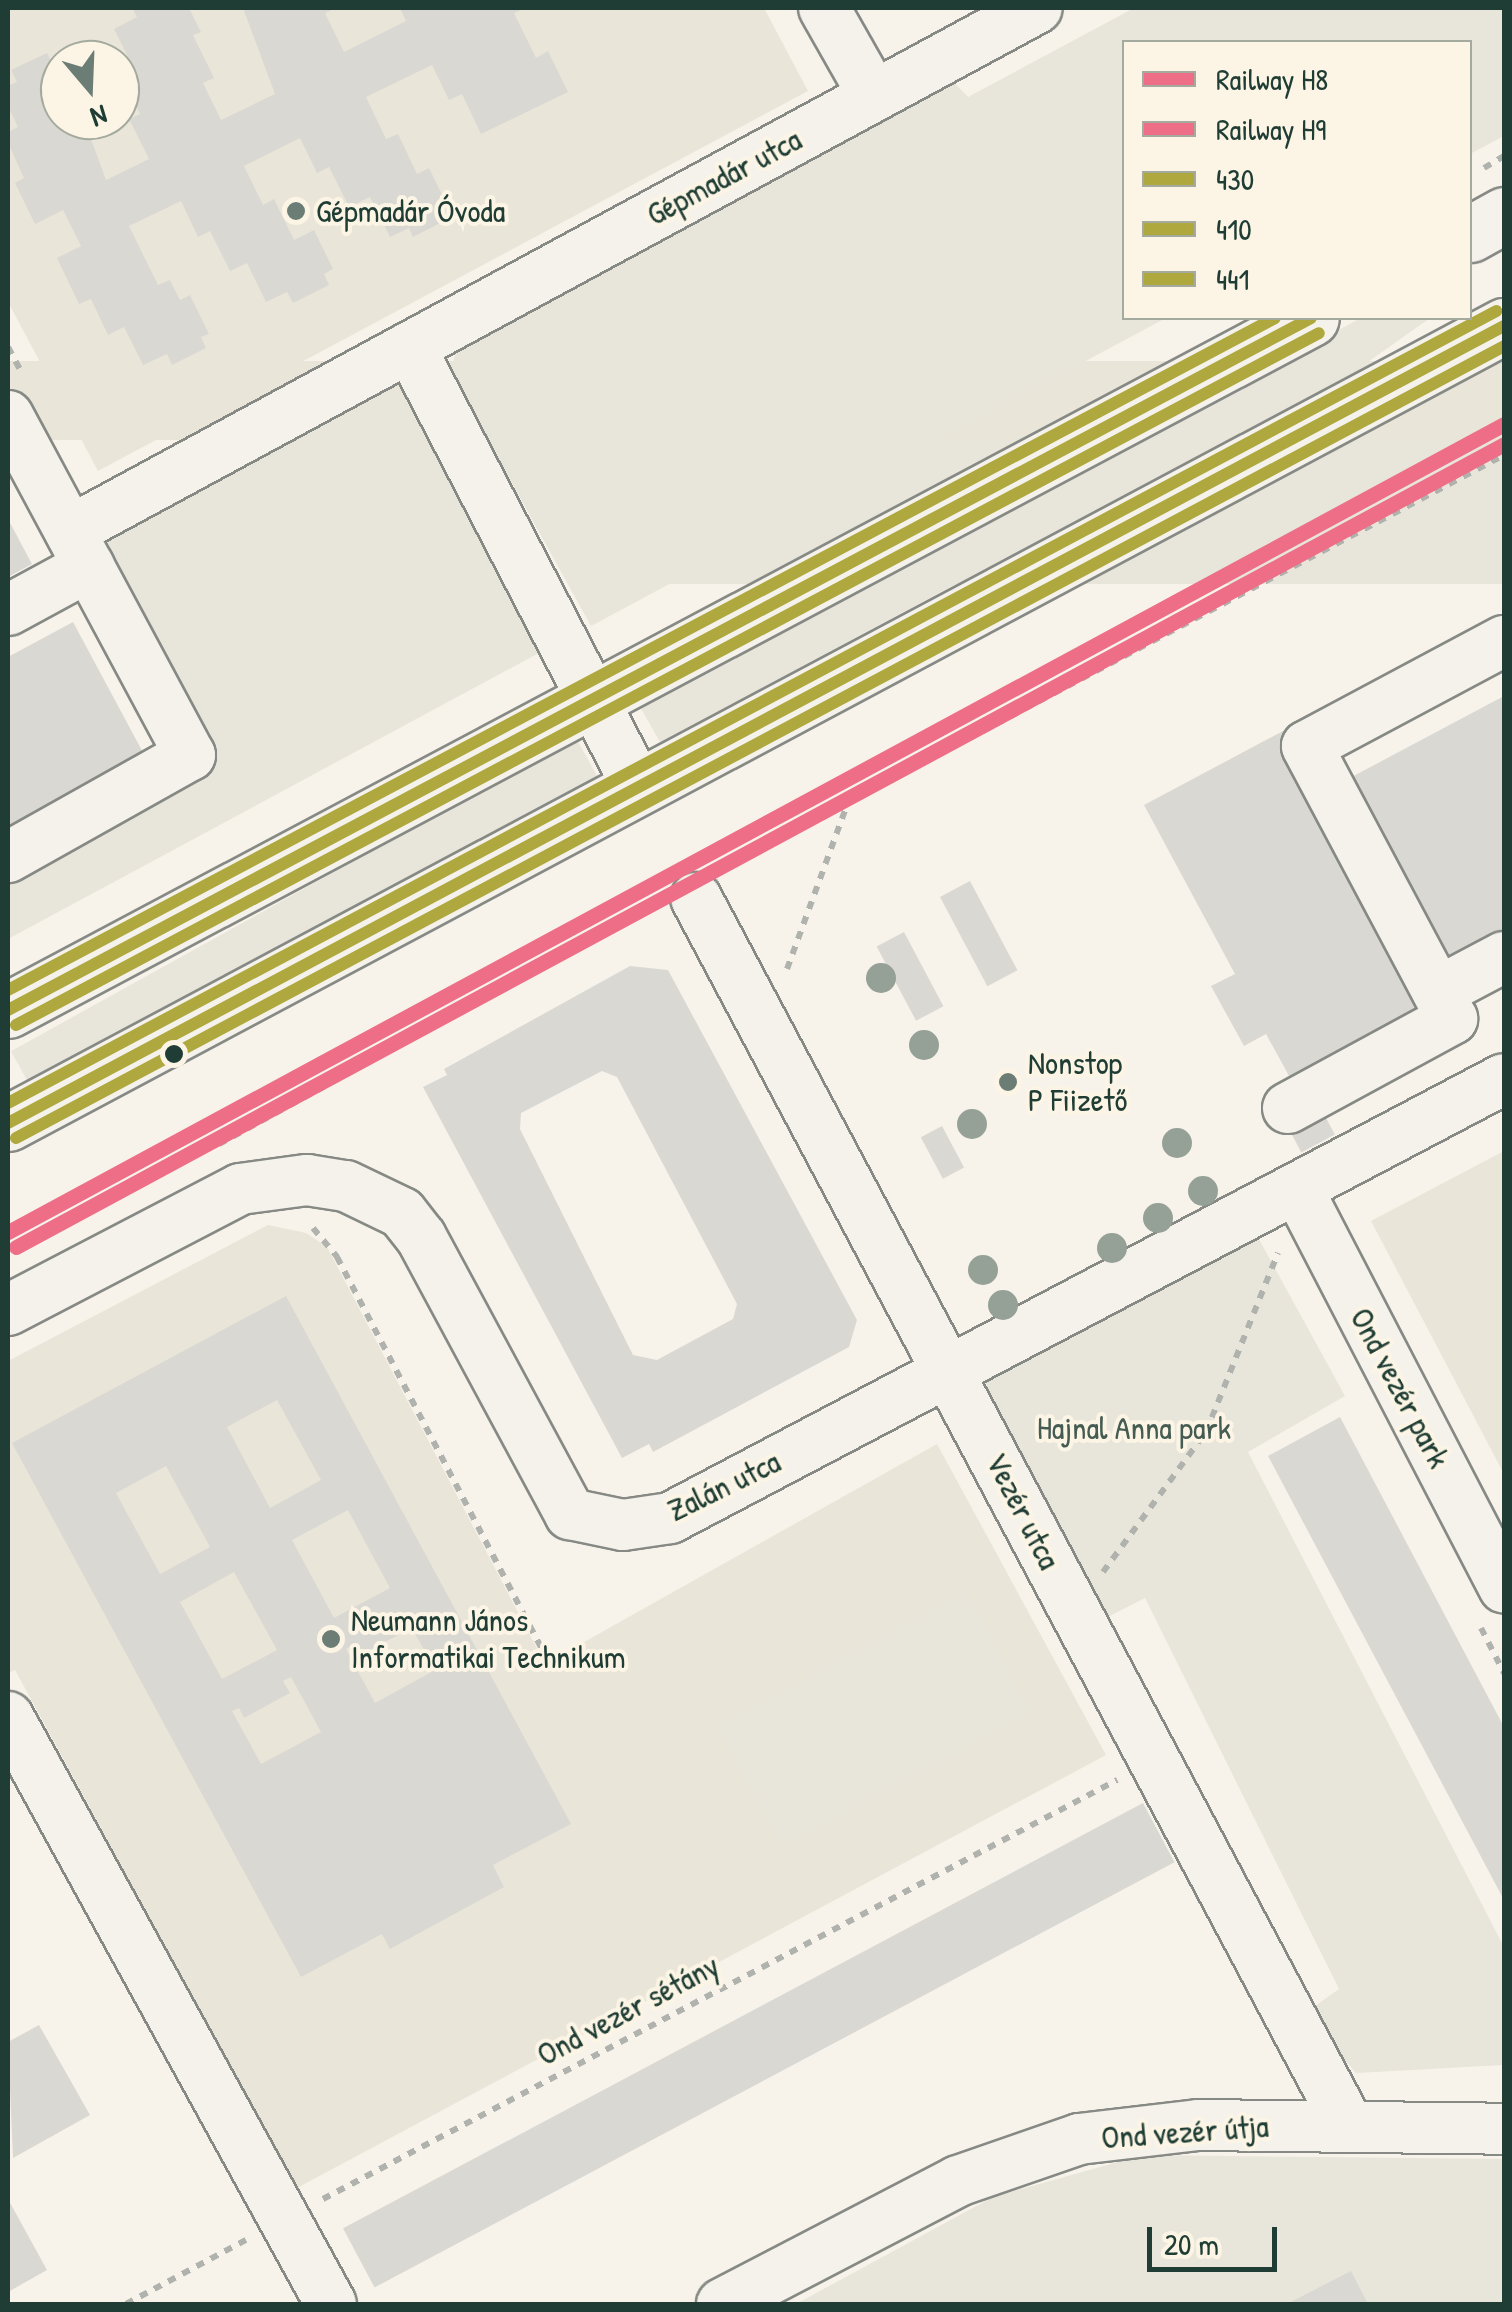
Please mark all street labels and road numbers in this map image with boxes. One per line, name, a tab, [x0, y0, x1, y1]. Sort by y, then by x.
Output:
street label: Gépmadár utca	[640, 120, 808, 234]
street label: Ond vezér park	[1342, 1301, 1458, 1475]
street label: Zalán utca	[661, 1442, 787, 1530]
street label: Vezér utca	[977, 1446, 1069, 1576]
street label: Ond vezér sétány	[531, 1946, 725, 2074]
street label: Ond vezér útja	[1100, 2107, 1270, 2157]

